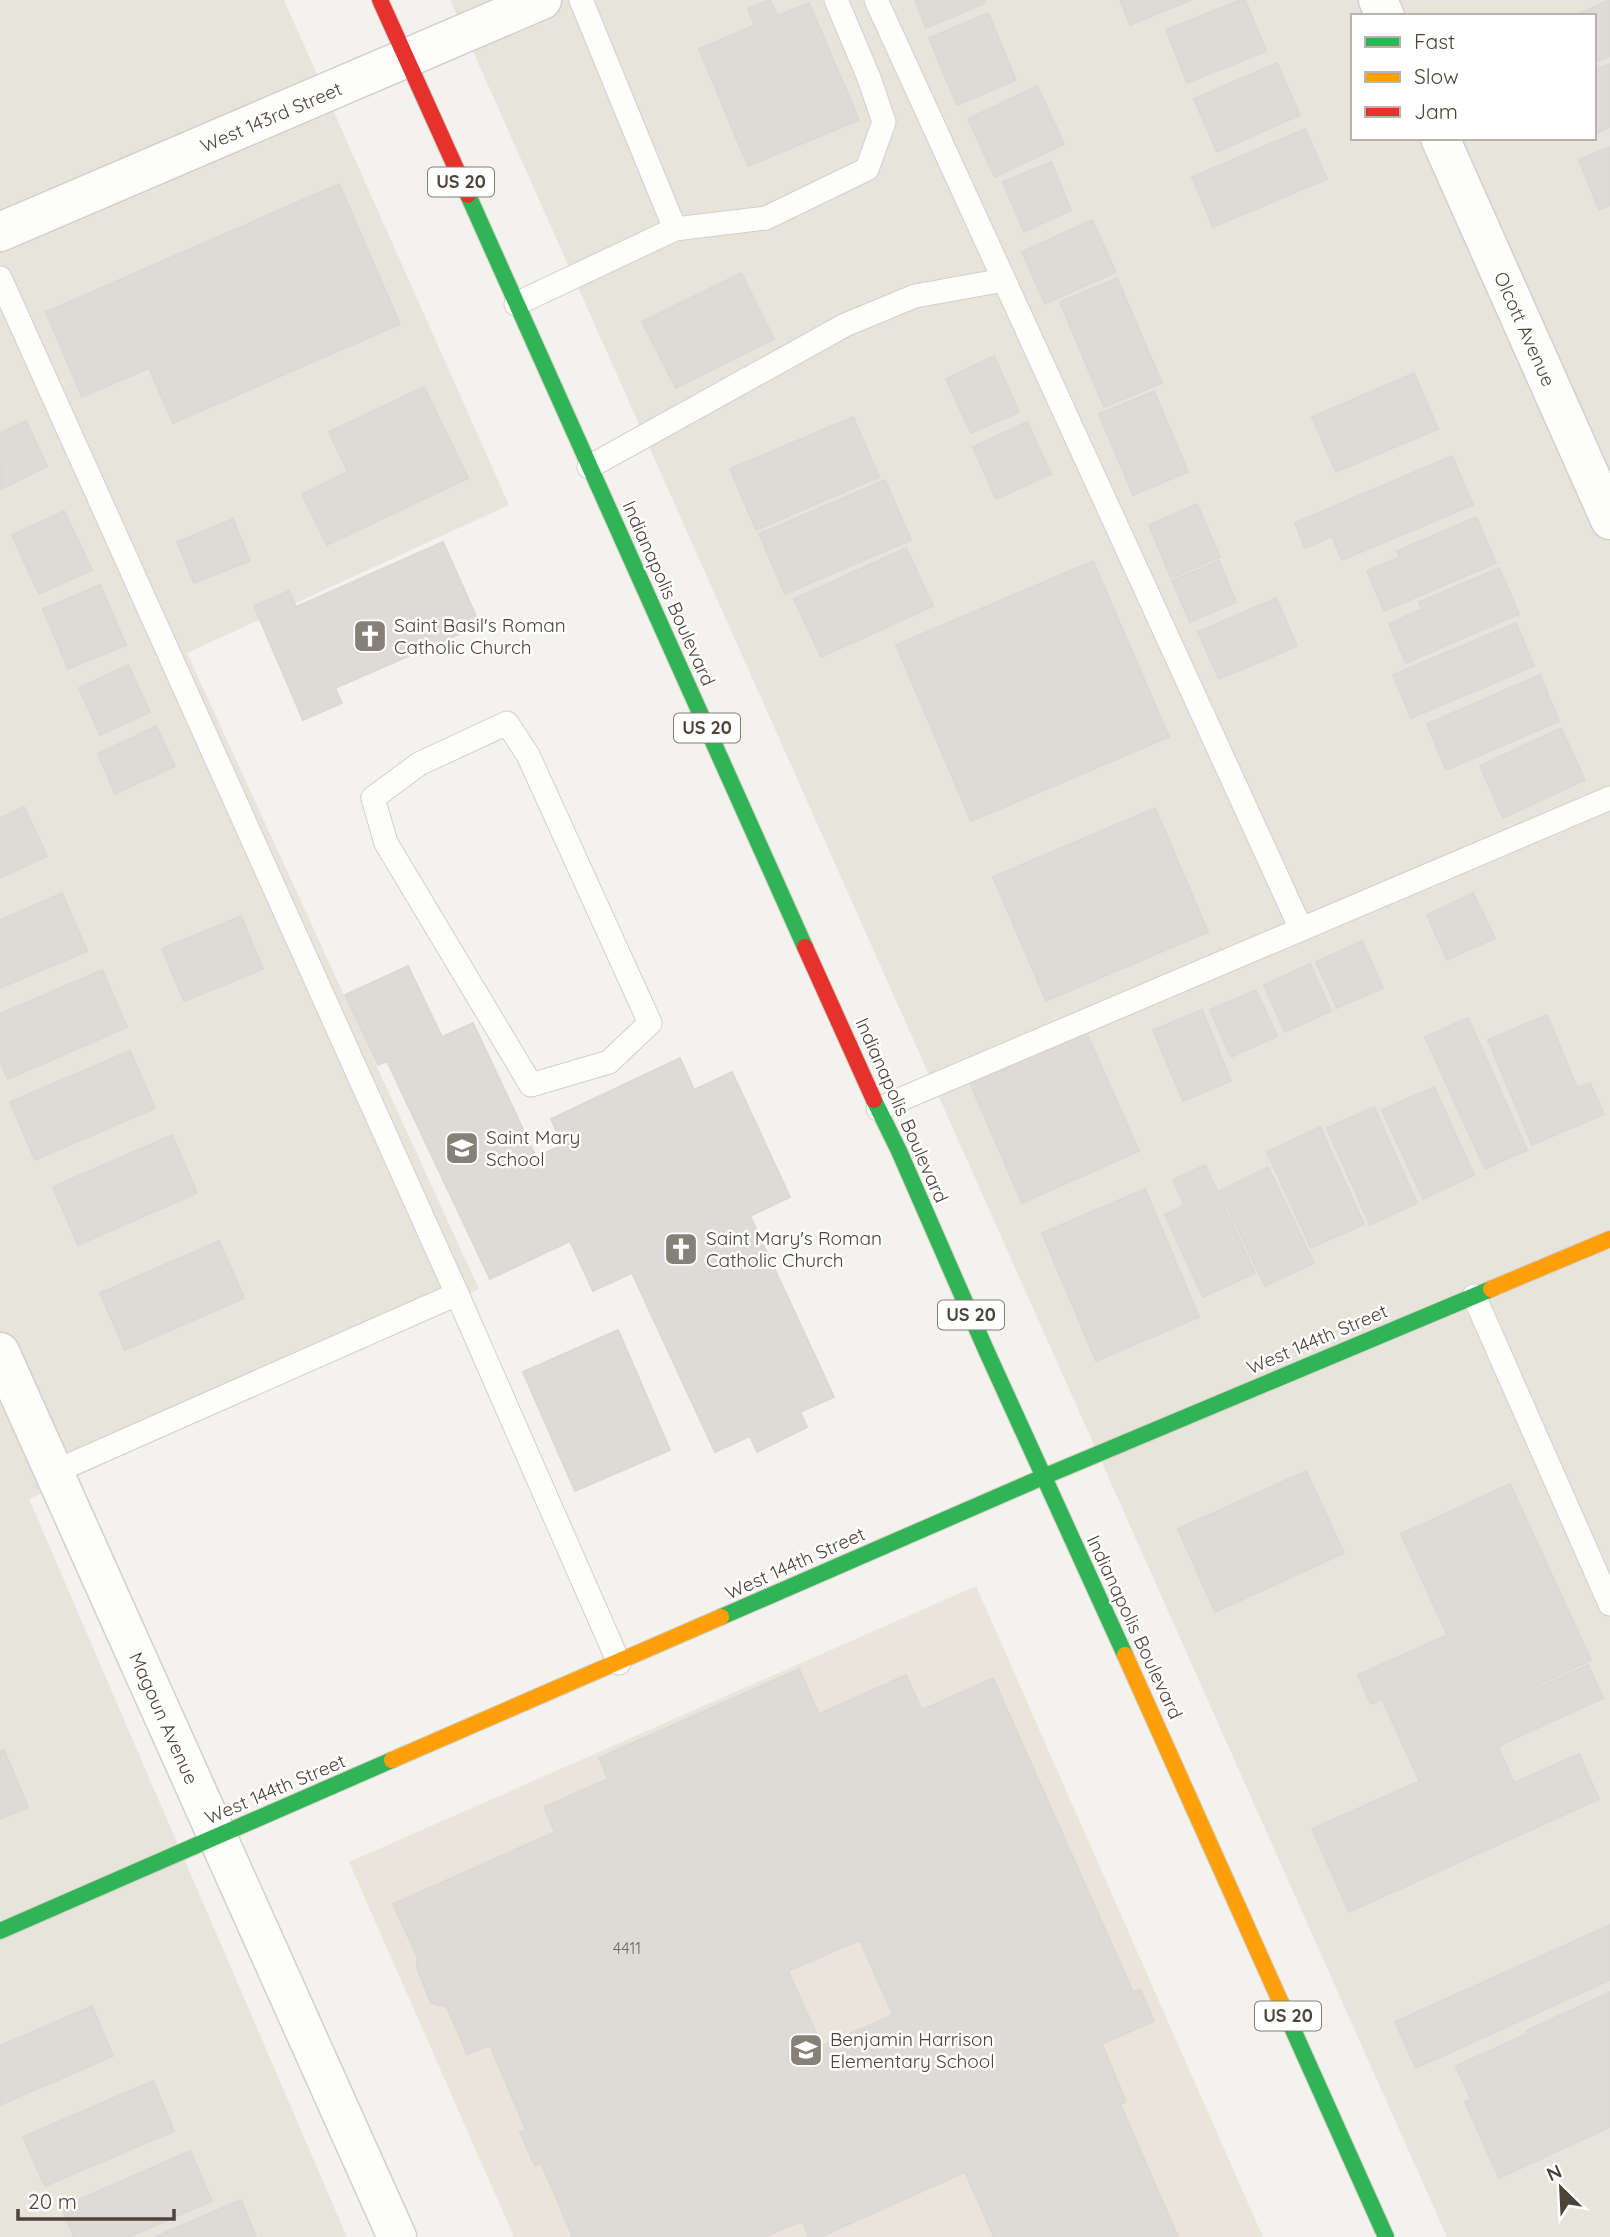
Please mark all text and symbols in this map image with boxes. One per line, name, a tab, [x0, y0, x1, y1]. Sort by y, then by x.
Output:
legend	[1351, 14, 1596, 140]
text: Fast	[1414, 28, 1455, 54]
text: Slow	[1414, 63, 1459, 89]
street label: West 143rd Street	[197, 76, 345, 158]
text: Jam	[1414, 98, 1458, 124]
road number: US 20	[428, 168, 494, 196]
street label: Olcott Avenue	[1489, 268, 1561, 390]
street label: Indianapolis Boulevard	[617, 497, 721, 689]
place label: Saint Basil's Roman Catholic Church	[394, 613, 566, 659]
church icon: Saint Basil's Roman Catholic Church	[351, 617, 389, 655]
road number: US 20	[674, 714, 740, 742]
street label: Indianapolis Boulevard	[850, 1014, 954, 1206]
place label: Saint Mary School	[486, 1125, 580, 1171]
school or university icon: Saint Mary School	[443, 1129, 481, 1167]
place label: Saint Mary's Roman Catholic Church	[706, 1226, 882, 1272]
church icon: Saint Mary's Roman Catholic Church	[662, 1230, 700, 1268]
street label: West 144th Street	[1243, 1299, 1391, 1379]
road number: US 20	[938, 1300, 1004, 1330]
street label: West 144th Street	[721, 1521, 869, 1605]
street label: Indianapolis Boulevard	[1082, 1531, 1188, 1723]
street label: Magoun Avenue	[124, 1648, 204, 1788]
street label: West 144th Street	[201, 1749, 349, 1829]
house number: 4411	[613, 1938, 641, 1958]
road number: US 20	[1255, 2002, 1321, 2030]
place label: Benjamin Harrison Elementary School	[830, 2027, 995, 2073]
school or university icon: Benjamin Harrison Elementary School	[787, 2031, 825, 2069]
north arrow	[1526, 2153, 1596, 2223]
text: N	[1543, 2159, 1565, 2186]
scale bar	[18, 2178, 173, 2222]
text: 20 m	[28, 2188, 77, 2214]

